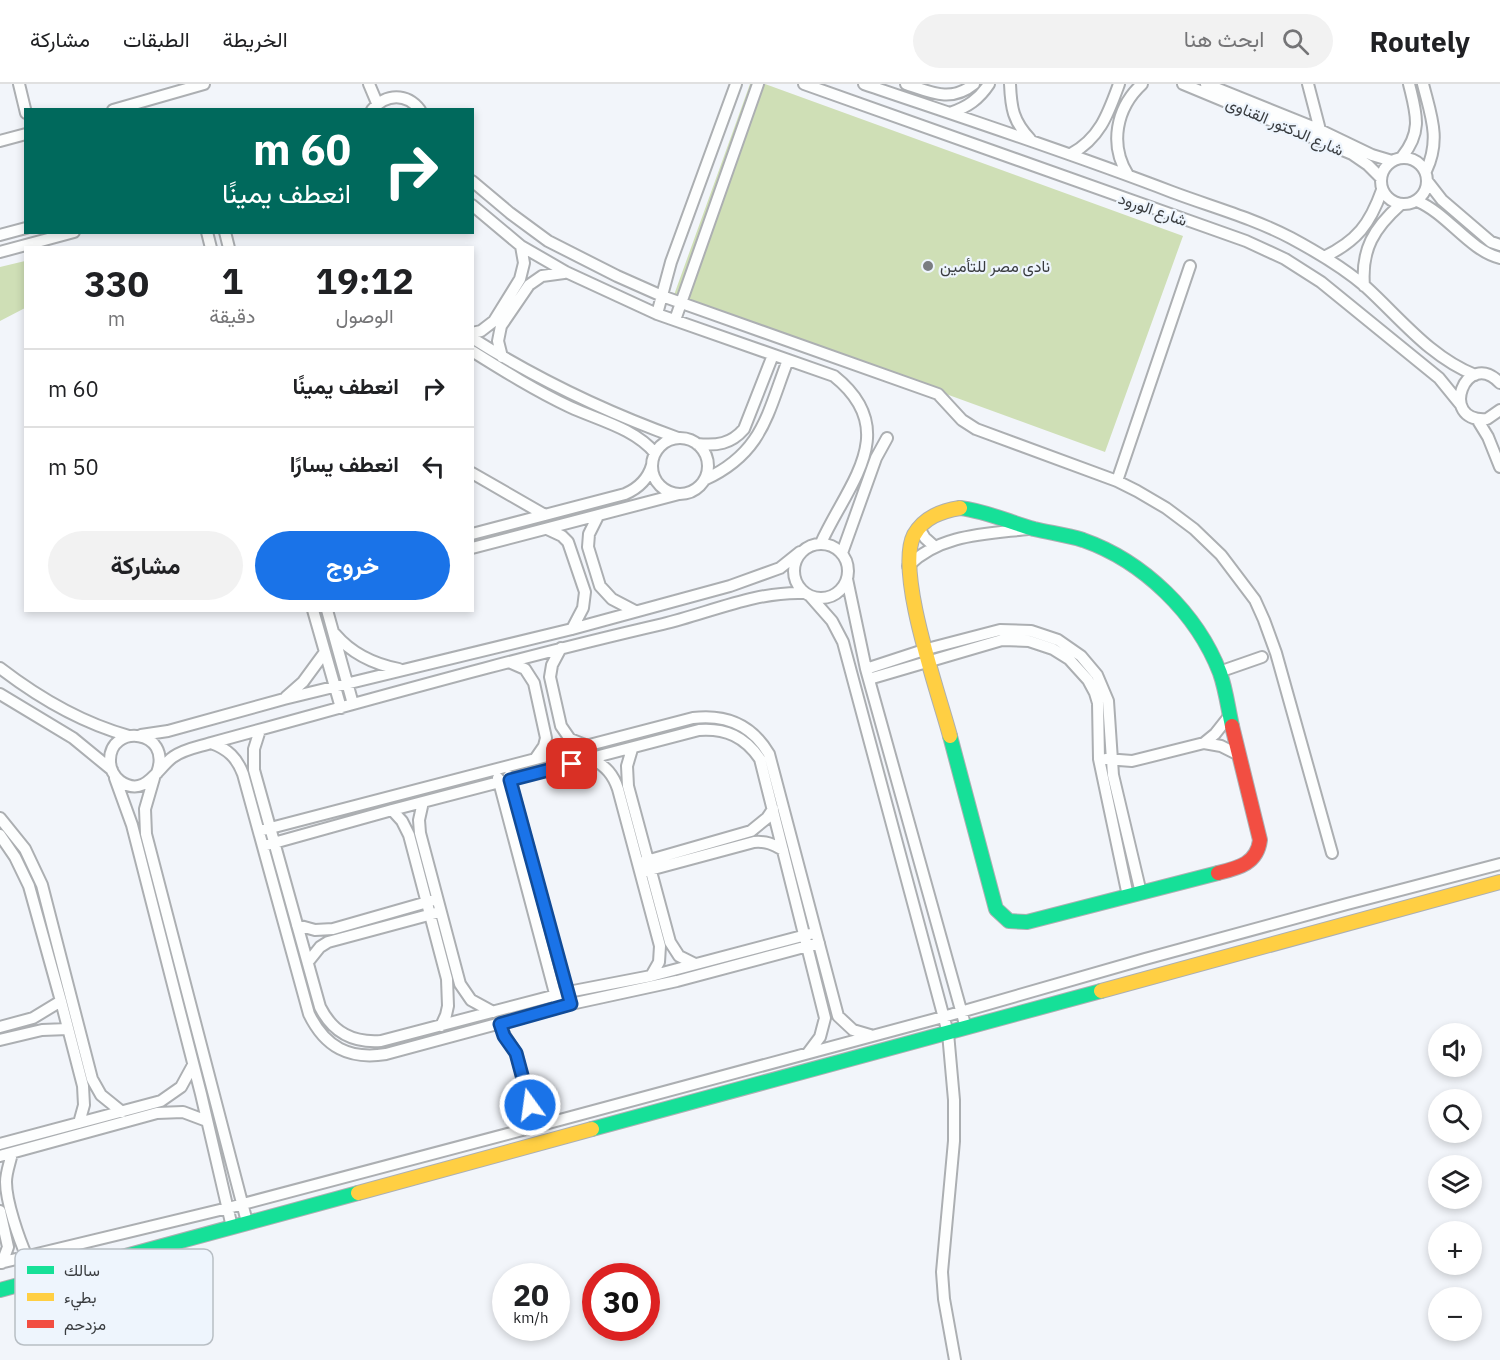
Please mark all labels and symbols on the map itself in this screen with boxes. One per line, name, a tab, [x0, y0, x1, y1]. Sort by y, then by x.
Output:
street label: شارع الدكتور القناوى	[1222, 92, 1347, 162]
street label: شارع الورود	[1115, 188, 1190, 232]
place label: نادى مصر للتأمين	[940, 256, 1050, 277]
marker: نادى مصر للتأمين	[921, 259, 935, 273]
pin	[546, 738, 597, 789]
position arrow	[498, 1073, 562, 1137]
legend	[15, 1249, 213, 1345]
text: سالك	[64, 1260, 100, 1280]
speed limit sign: 30	[582, 1263, 660, 1341]
text: بطيء	[64, 1287, 96, 1311]
text: مزدحم	[64, 1314, 106, 1335]

